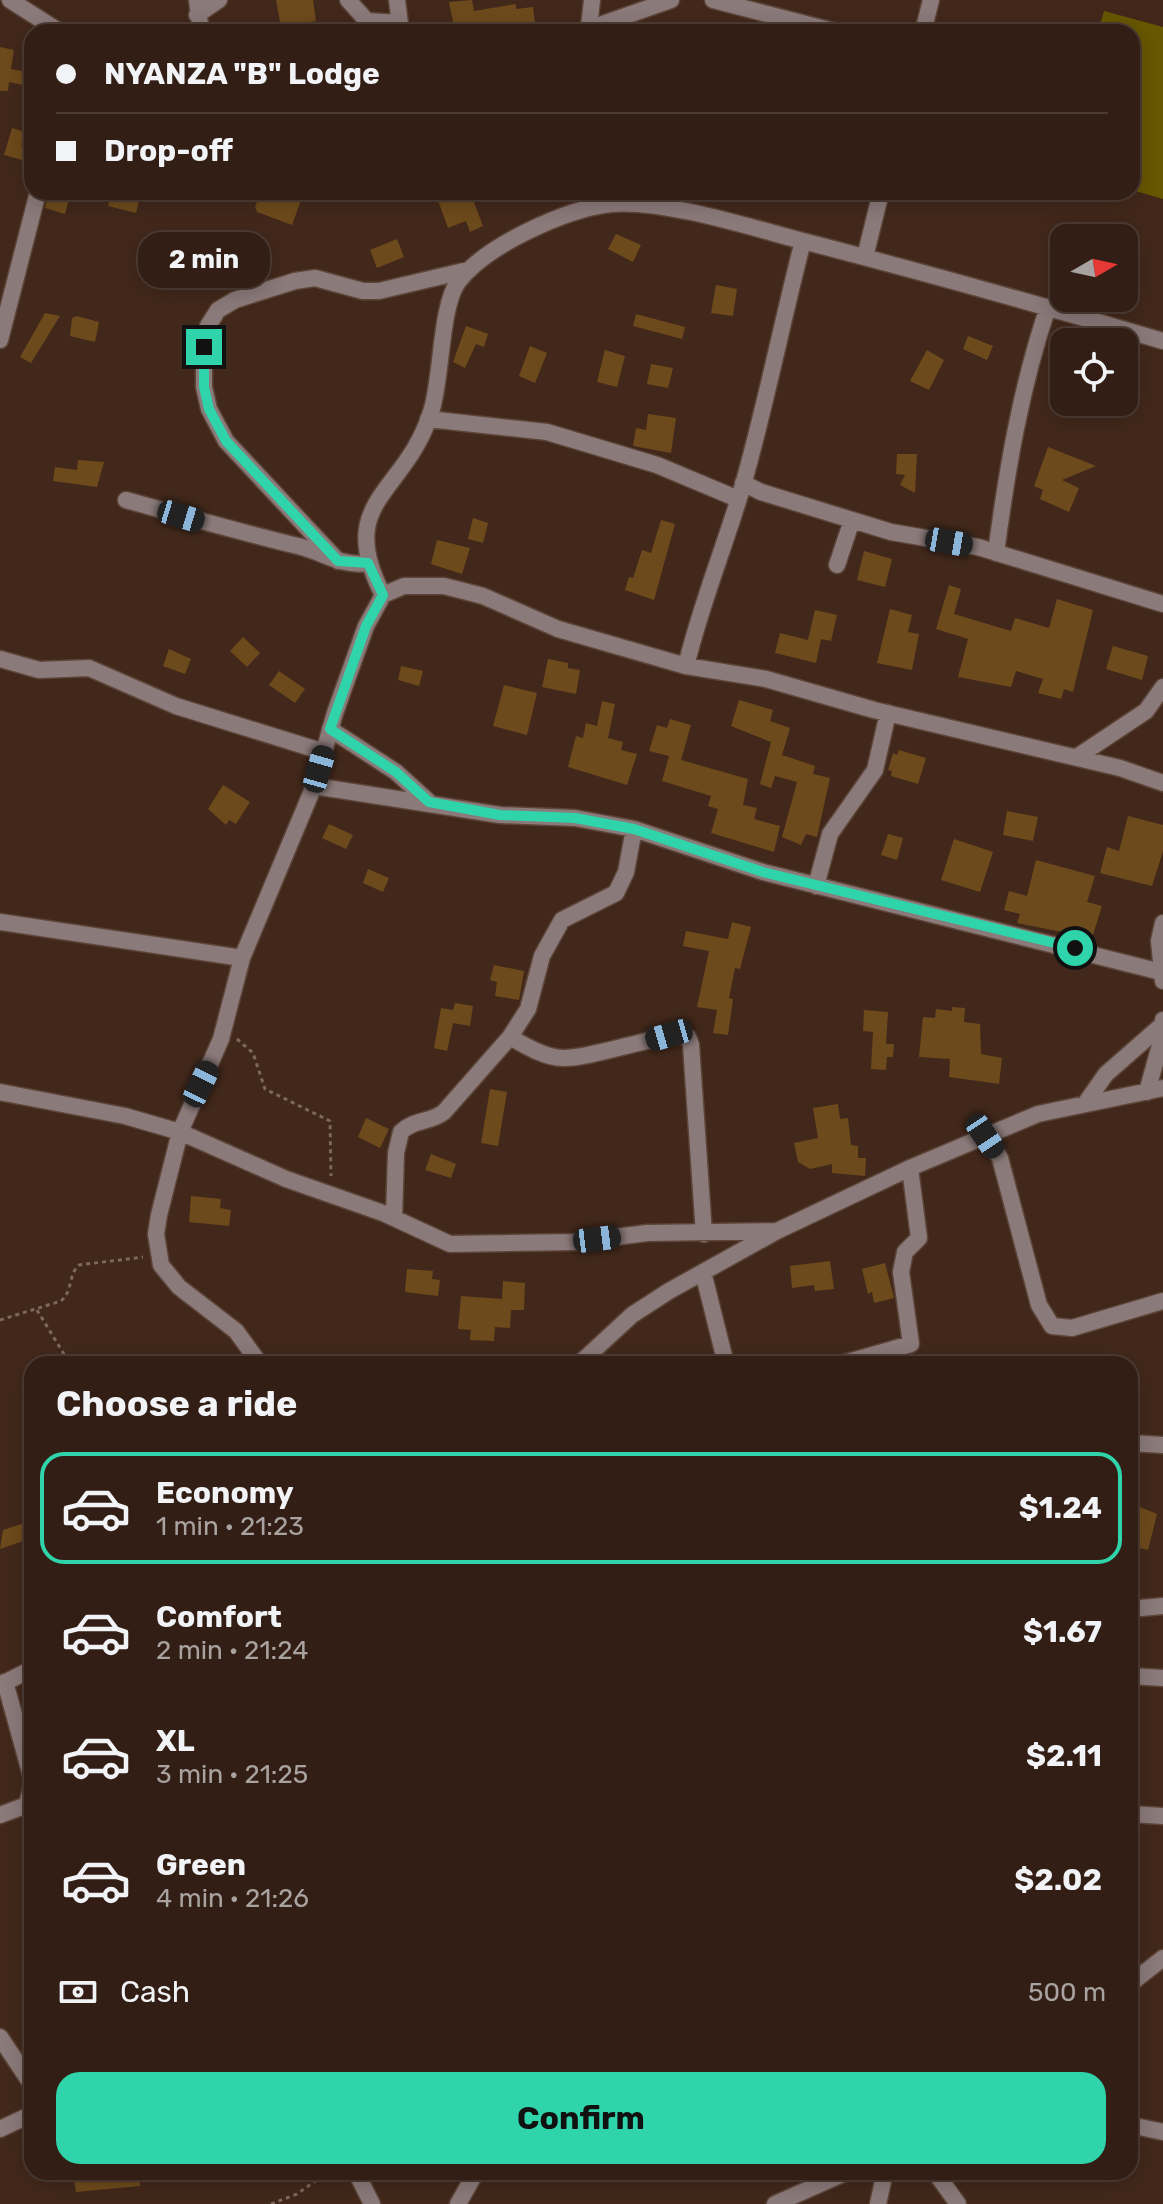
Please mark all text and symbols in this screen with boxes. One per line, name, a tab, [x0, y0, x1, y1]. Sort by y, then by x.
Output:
text: NYANZA "B" Lodge	[104, 56, 380, 92]
text: Drop-off	[104, 133, 233, 169]
north arrow	[1050, 224, 1138, 312]
map controls	[1050, 224, 1138, 416]
callout: 2 min	[138, 231, 270, 287]
text: 2 min	[169, 244, 239, 275]
button: locate	[1050, 328, 1138, 416]
route end	[186, 329, 222, 365]
car	[155, 498, 207, 534]
car	[923, 526, 975, 558]
car	[301, 743, 337, 795]
route start	[1057, 930, 1093, 966]
car	[643, 1017, 695, 1053]
car	[180, 1057, 222, 1111]
car	[962, 1109, 1008, 1163]
car	[572, 1224, 622, 1254]
text: Choose a ride	[56, 1382, 297, 1425]
icon: car	[60, 1472, 132, 1544]
text: Economy	[156, 1475, 294, 1511]
text: $1.24	[1019, 1490, 1102, 1526]
text: 1 min · 21:23	[156, 1511, 304, 1542]
icon: car	[60, 1596, 132, 1668]
text: Comfort	[156, 1599, 282, 1635]
text: $1.67	[1023, 1614, 1102, 1650]
text: 2 min · 21:24	[156, 1635, 308, 1666]
icon: car	[60, 1720, 132, 1792]
text: XL	[156, 1723, 195, 1759]
text: $2.11	[1026, 1738, 1102, 1774]
text: 3 min · 21:25	[156, 1759, 308, 1790]
icon: car	[60, 1844, 132, 1916]
text: Green	[156, 1847, 246, 1883]
text: $2.02	[1014, 1862, 1102, 1898]
text: 4 min · 21:26	[156, 1883, 309, 1914]
icon: cash	[56, 1970, 100, 2014]
text: Cash	[120, 1974, 190, 2010]
text: 500 m	[1028, 1977, 1106, 2008]
button: Confirm	[56, 2072, 1106, 2164]

